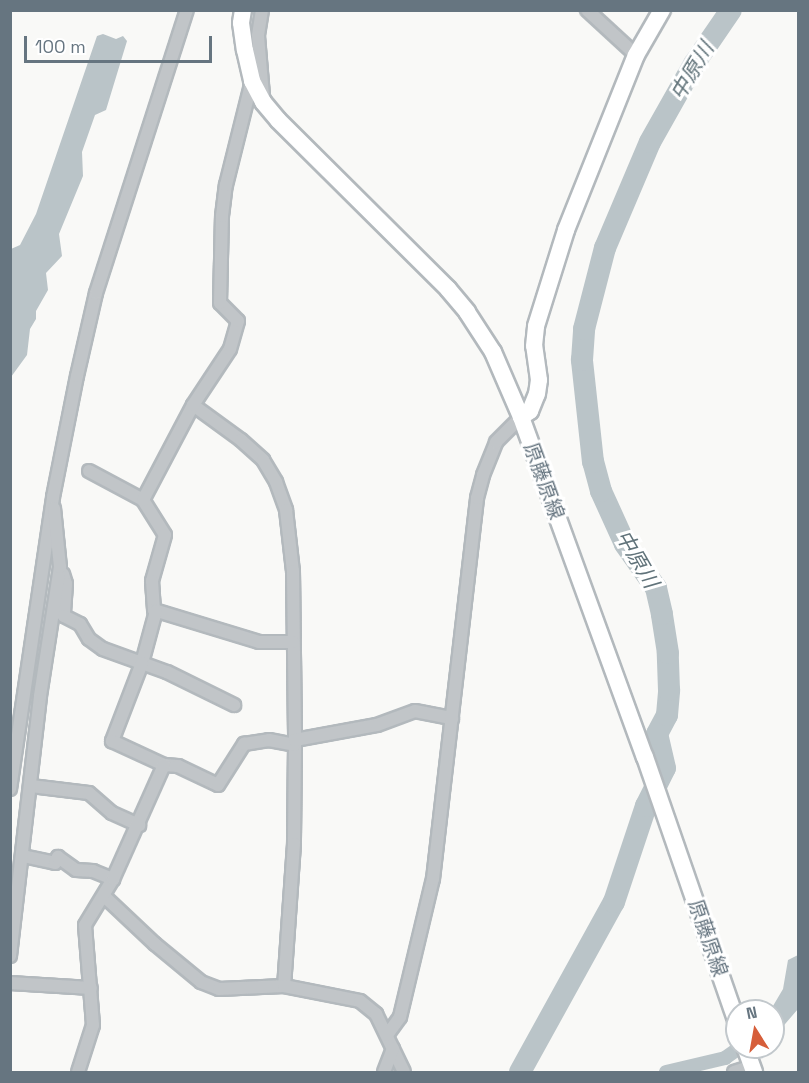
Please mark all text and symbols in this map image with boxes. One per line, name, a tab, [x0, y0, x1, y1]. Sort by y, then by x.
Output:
scale bar	[27, 24, 214, 62]
text: 100 m	[35, 35, 86, 58]
water label: 中原川	[665, 38, 719, 104]
street label: 原藤原線	[519, 439, 569, 523]
water label: 中原川	[610, 525, 664, 593]
street label: 原藤原線	[684, 896, 732, 980]
north arrow	[725, 999, 785, 1059]
text: N	[745, 1001, 759, 1024]

